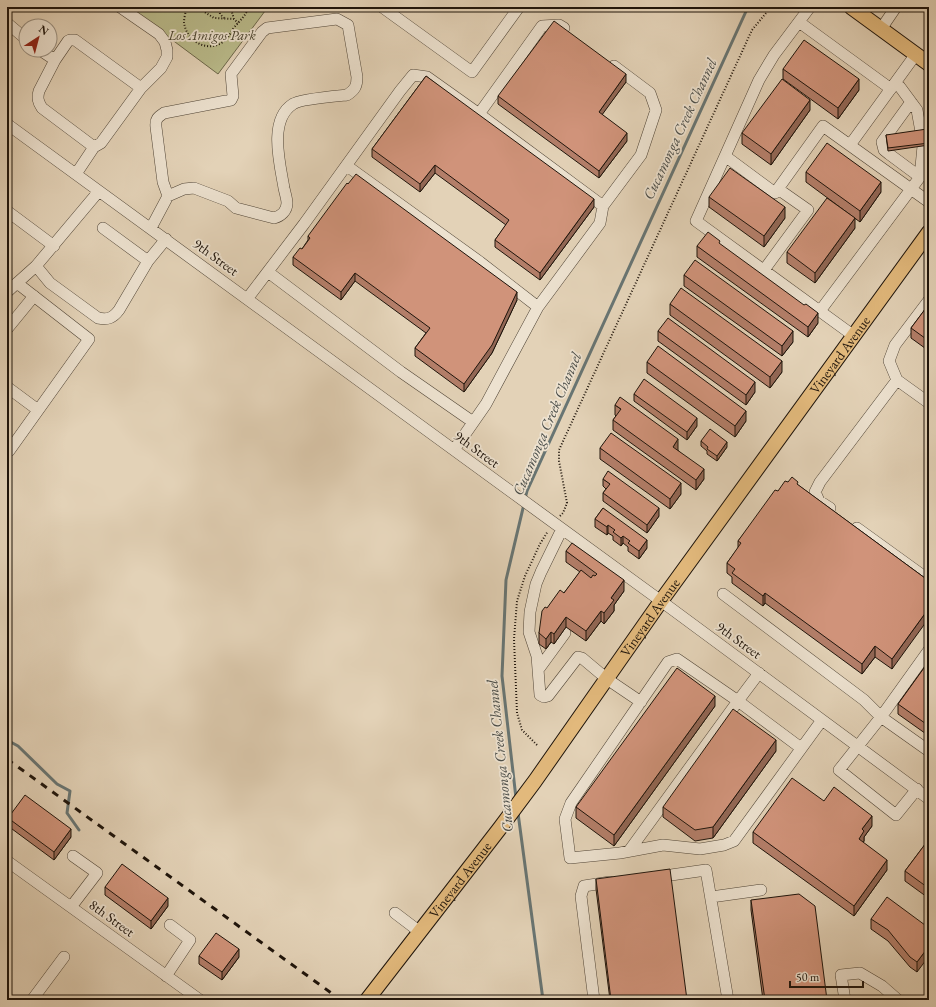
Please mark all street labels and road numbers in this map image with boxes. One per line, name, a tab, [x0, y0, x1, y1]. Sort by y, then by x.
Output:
street label: 9th Street	[190, 234, 243, 280]
street label: Vineyard Avenue	[806, 312, 874, 397]
street label: 9th Street	[451, 426, 504, 472]
street label: Vineyard Avenue	[616, 574, 684, 660]
street label: 9th Street	[713, 617, 766, 663]
street label: Vineyard Avenue	[425, 838, 496, 922]
street label: 8th Street	[86, 895, 139, 941]

